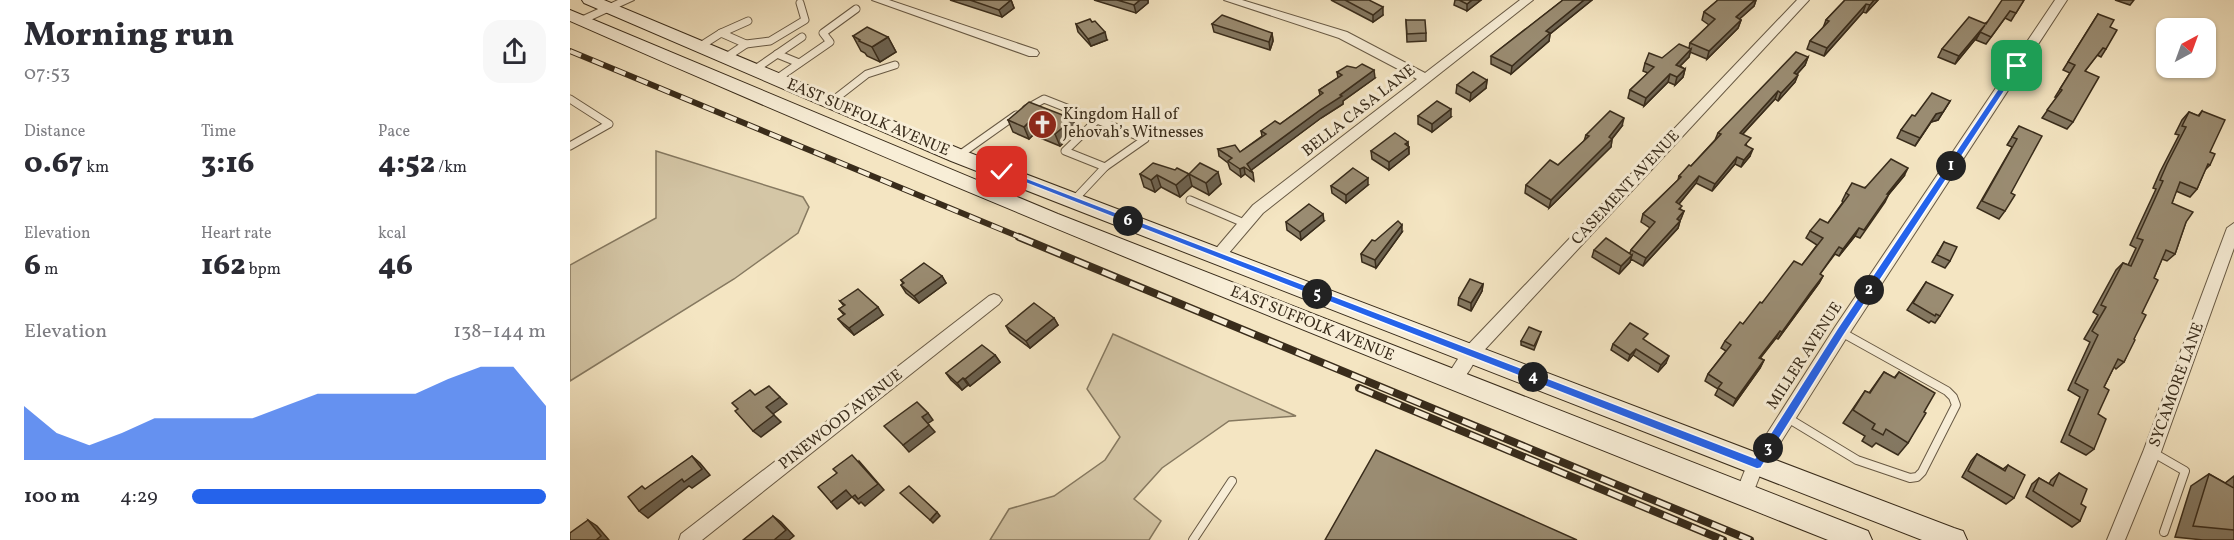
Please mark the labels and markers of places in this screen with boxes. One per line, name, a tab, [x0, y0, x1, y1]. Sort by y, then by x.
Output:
pin	[1991, 40, 2042, 91]
place label: Kingdom Hall of Jehovah’s Witnesses	[1063, 104, 1204, 144]
church icon: Kingdom Hall of Jehovah’s Witnesses	[1026, 108, 1058, 140]
pin	[976, 146, 1027, 197]
pin: 1	[1936, 151, 1966, 181]
pin: 6	[1113, 206, 1143, 236]
pin: 2	[1854, 275, 1884, 305]
pin: 5	[1302, 279, 1332, 309]
pin: 4	[1518, 362, 1548, 392]
pin: 3	[1753, 433, 1783, 463]

